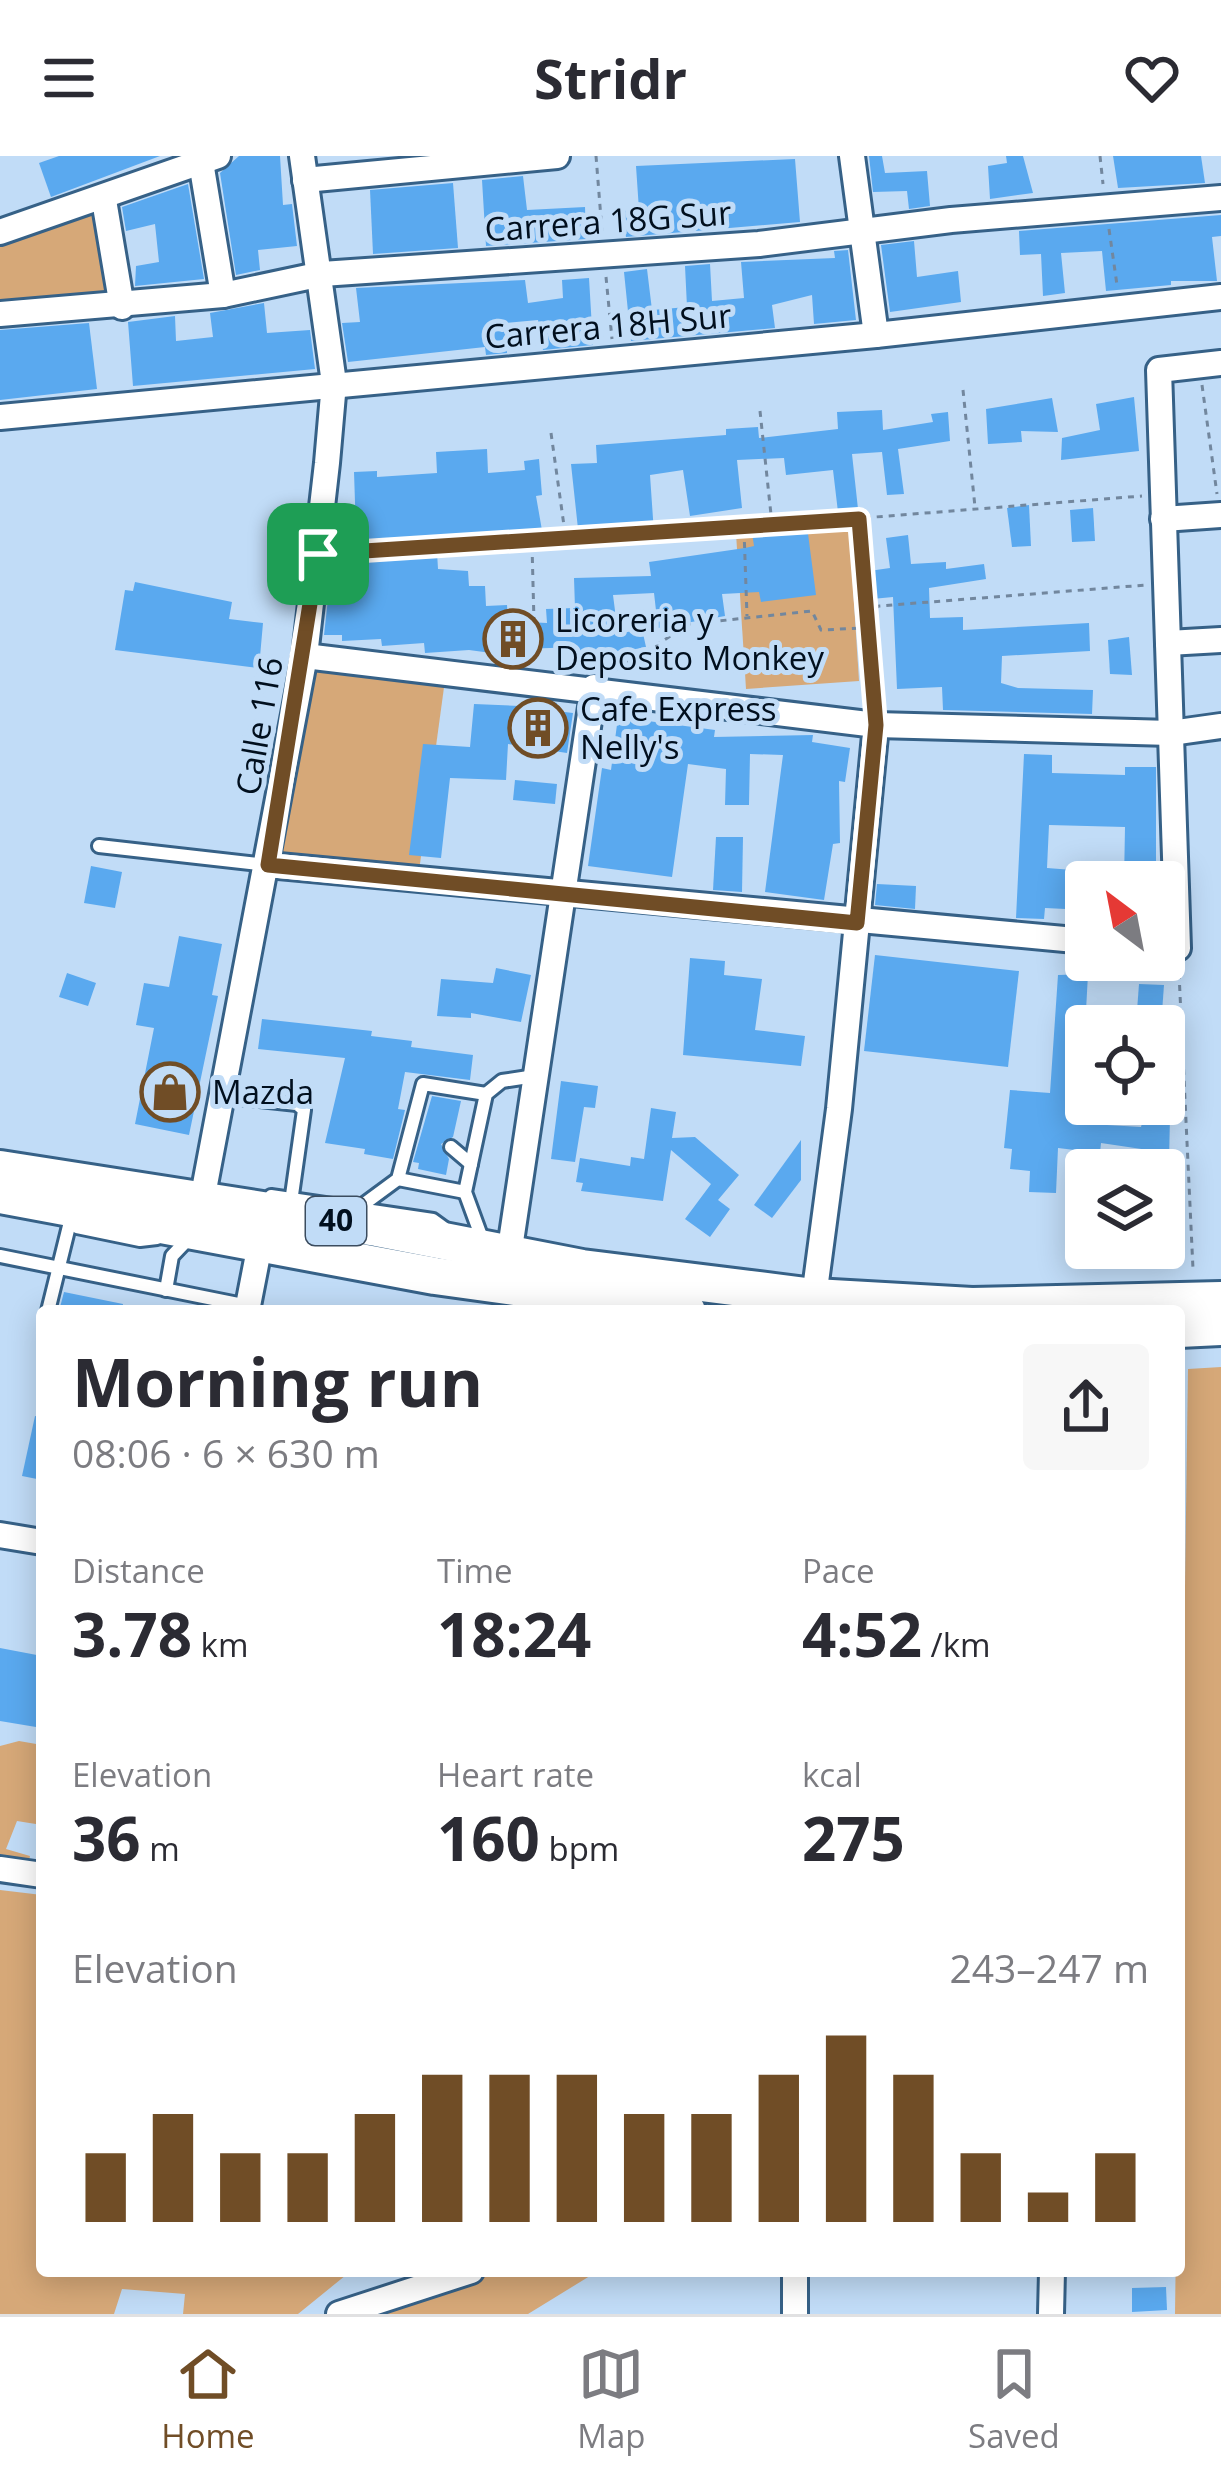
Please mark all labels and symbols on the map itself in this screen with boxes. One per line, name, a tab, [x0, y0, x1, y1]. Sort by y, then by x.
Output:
street label: Carrera 18G Sur	[483, 189, 733, 252]
street label: Carrera 18H Sur	[483, 292, 733, 359]
pin	[267, 503, 369, 605]
place label: Licoreria y Deposito Monkey	[555, 597, 824, 680]
building icon: Licoreria y Deposito Monkey	[482, 608, 544, 670]
street label: Calle 116	[224, 653, 293, 799]
place label: Cafe Express Nelly's	[580, 686, 777, 769]
building icon: Cafe Express Nelly's	[507, 697, 569, 759]
north arrow	[1065, 861, 1185, 981]
shop icon: Mazda	[139, 1061, 201, 1123]
place label: Mazda	[212, 1069, 314, 1114]
road number: 40	[306, 1197, 366, 1245]

